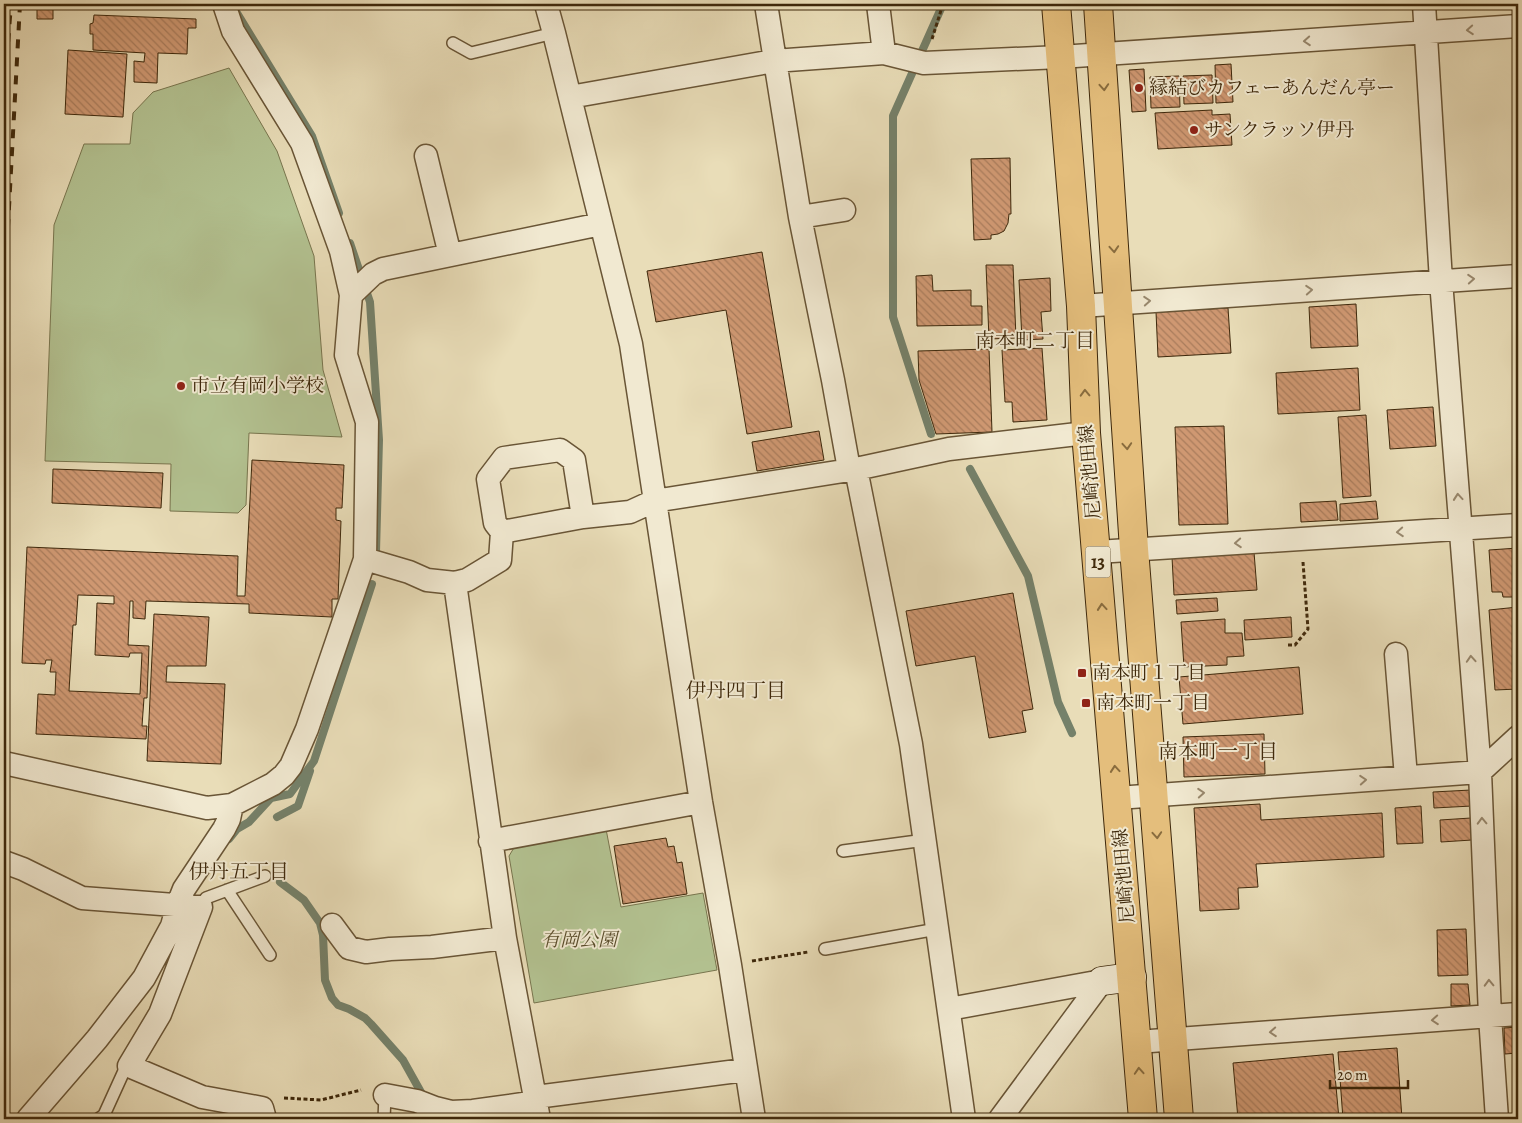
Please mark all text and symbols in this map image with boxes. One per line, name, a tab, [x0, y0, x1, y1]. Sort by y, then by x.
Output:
one-way arrow	[1465, 24, 1473, 35]
one-way arrow	[1303, 35, 1311, 46]
place label: 縁結びカフェーあんだん亭ー	[1149, 75, 1395, 101]
marker: 縁結びカフェーあんだん亭ー	[1133, 82, 1145, 94]
one-way arrow	[1098, 84, 1109, 92]
place label: サンクラッソ伊丹	[1204, 117, 1354, 143]
marker: サンクラッソ伊丹	[1188, 124, 1200, 136]
one-way arrow	[1109, 246, 1120, 254]
one-way arrow	[1468, 274, 1476, 285]
one-way arrow	[1305, 285, 1313, 296]
one-way arrow	[1143, 296, 1151, 307]
district label: 南本町二丁目	[975, 327, 1095, 354]
place label: 市立有岡小学校	[191, 373, 324, 399]
marker: 市立有岡小学校	[175, 380, 187, 392]
one-way arrow	[1079, 389, 1090, 397]
street label: 尼崎池田線	[1073, 424, 1107, 520]
one-way arrow	[1122, 443, 1133, 451]
one-way arrow	[1453, 493, 1464, 501]
one-way arrow	[1395, 527, 1403, 538]
one-way arrow	[1233, 537, 1241, 548]
road number: 13	[1086, 546, 1110, 578]
one-way arrow	[1097, 603, 1108, 611]
one-way arrow	[1466, 655, 1477, 663]
place label: 南本町１丁目	[1092, 660, 1206, 686]
marker: 南本町１丁目	[1076, 667, 1088, 679]
district label: 伊丹四丁目	[686, 677, 786, 704]
place label: 南本町一丁目	[1096, 690, 1210, 716]
marker: 南本町一丁目	[1080, 697, 1092, 709]
district label: 南本町一丁目	[1158, 738, 1278, 765]
one-way arrow	[1110, 765, 1121, 773]
one-way arrow	[1359, 775, 1367, 786]
one-way arrow	[1197, 787, 1205, 798]
one-way arrow	[1477, 817, 1487, 824]
street label: 尼崎池田線	[1107, 828, 1141, 924]
one-way arrow	[1151, 832, 1162, 840]
district label: 伊丹五丁目	[189, 858, 289, 885]
park label: 有岡公園	[541, 927, 620, 953]
one-way arrow	[1483, 979, 1494, 987]
one-way arrow	[1430, 1014, 1438, 1025]
one-way arrow	[1268, 1026, 1276, 1037]
scale bar	[1330, 1058, 1407, 1090]
text: 20 m	[1337, 1065, 1368, 1085]
one-way arrow	[1134, 1066, 1145, 1074]

